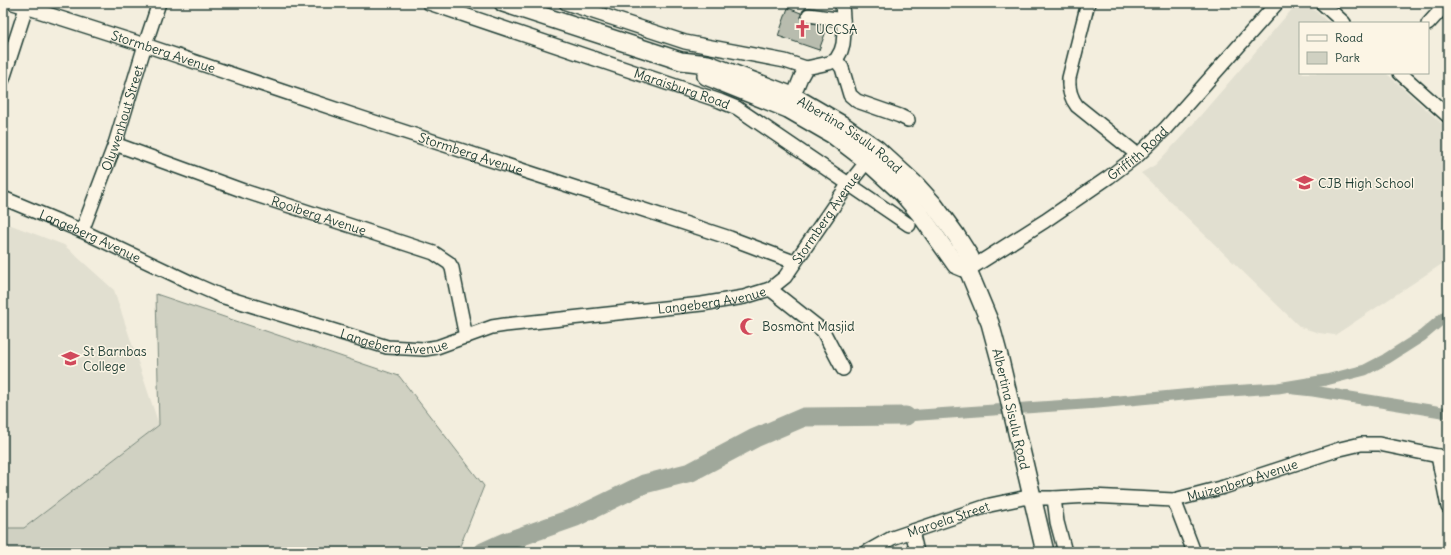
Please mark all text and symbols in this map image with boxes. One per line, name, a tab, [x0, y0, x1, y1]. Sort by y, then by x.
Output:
church icon: UCCSA	[793, 19, 813, 39]
place label: UCCSA	[816, 21, 857, 38]
legend	[1299, 22, 1429, 74]
street label: Stormberg Avenue	[109, 26, 218, 77]
text: Road	[1335, 30, 1363, 45]
text: Park	[1335, 50, 1360, 65]
street label: Olywenhout Street	[97, 63, 147, 173]
street label: Maraisburg Road	[632, 64, 733, 113]
street label: Albertina Sisulu Road	[795, 92, 906, 177]
street label: Griffith Road	[1104, 122, 1171, 184]
street label: Stormberg Avenue	[417, 129, 525, 178]
street label: Stormberg Avenue	[788, 168, 864, 267]
school or university icon: CJB High School	[1295, 173, 1315, 193]
place label: CJB High School	[1318, 175, 1414, 192]
street label: Rooiberg Avenue	[269, 192, 369, 239]
street label: Langeberg Avenue	[37, 206, 144, 266]
street label: Langeberg Avenue	[657, 282, 768, 317]
mosque icon: Bosmont Masjid	[739, 316, 759, 336]
place label: Bosmont Masjid	[762, 318, 855, 335]
street label: Langeberg Avenue	[338, 325, 450, 358]
place label: St Barnbas College	[83, 343, 147, 375]
street label: Albertina Sisulu Road	[989, 346, 1034, 472]
school or university icon: St Barnbas College	[60, 348, 80, 368]
street label: Muizenberg Avenue	[1185, 455, 1300, 505]
street label: Maroela Street	[905, 497, 992, 541]

